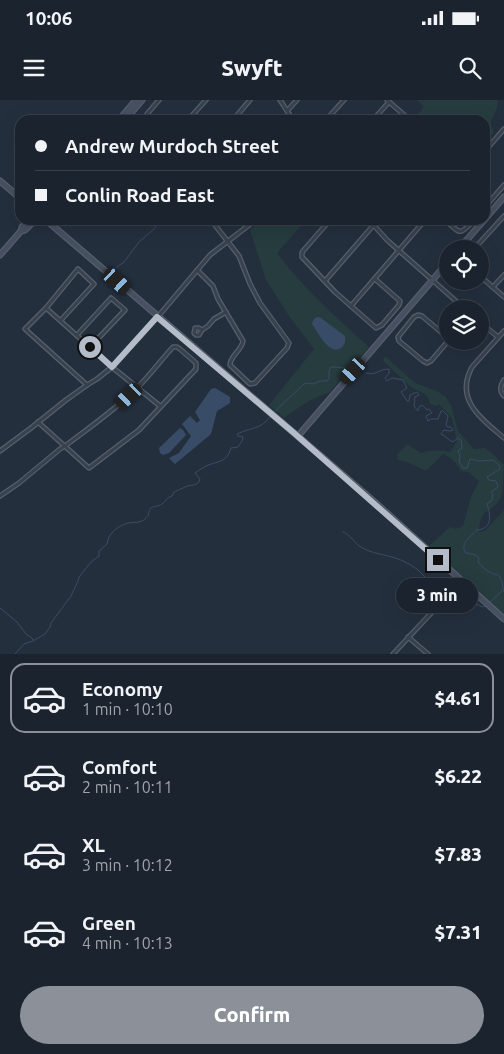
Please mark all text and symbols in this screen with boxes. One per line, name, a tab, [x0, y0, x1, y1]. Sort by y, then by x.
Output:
text: 10:06	[25, 7, 73, 29]
icon: menu	[20, 54, 48, 82]
icon: search	[456, 54, 484, 82]
text: Swyft	[221, 55, 283, 80]
text: Andrew Murdoch Street	[65, 135, 279, 157]
text: Conlin Road East	[65, 184, 215, 206]
map controls	[439, 240, 489, 350]
button: locate	[439, 240, 489, 290]
car	[100, 265, 133, 297]
button: layers	[439, 300, 489, 350]
route start	[79, 336, 101, 358]
car	[337, 355, 368, 387]
car	[112, 380, 145, 412]
route end	[427, 549, 449, 571]
callout: 3 min	[397, 578, 479, 612]
text: 3 min	[417, 586, 457, 604]
icon: car	[22, 676, 67, 721]
text: Economy	[82, 678, 163, 700]
text: $4.61	[434, 687, 482, 709]
text: 1 min · 10:10	[82, 700, 173, 718]
icon: car	[22, 754, 67, 799]
text: Comfort	[82, 756, 157, 778]
text: $6.22	[434, 765, 482, 787]
text: 2 min · 10:11	[82, 778, 173, 796]
icon: car	[22, 832, 67, 877]
text: XL	[82, 834, 105, 856]
text: $7.83	[434, 843, 482, 865]
text: 3 min · 10:12	[82, 856, 173, 874]
icon: car	[22, 910, 67, 955]
text: Green	[82, 912, 136, 934]
text: $7.31	[434, 921, 482, 943]
text: 4 min · 10:13	[82, 934, 173, 952]
button: Confirm	[20, 986, 484, 1044]

